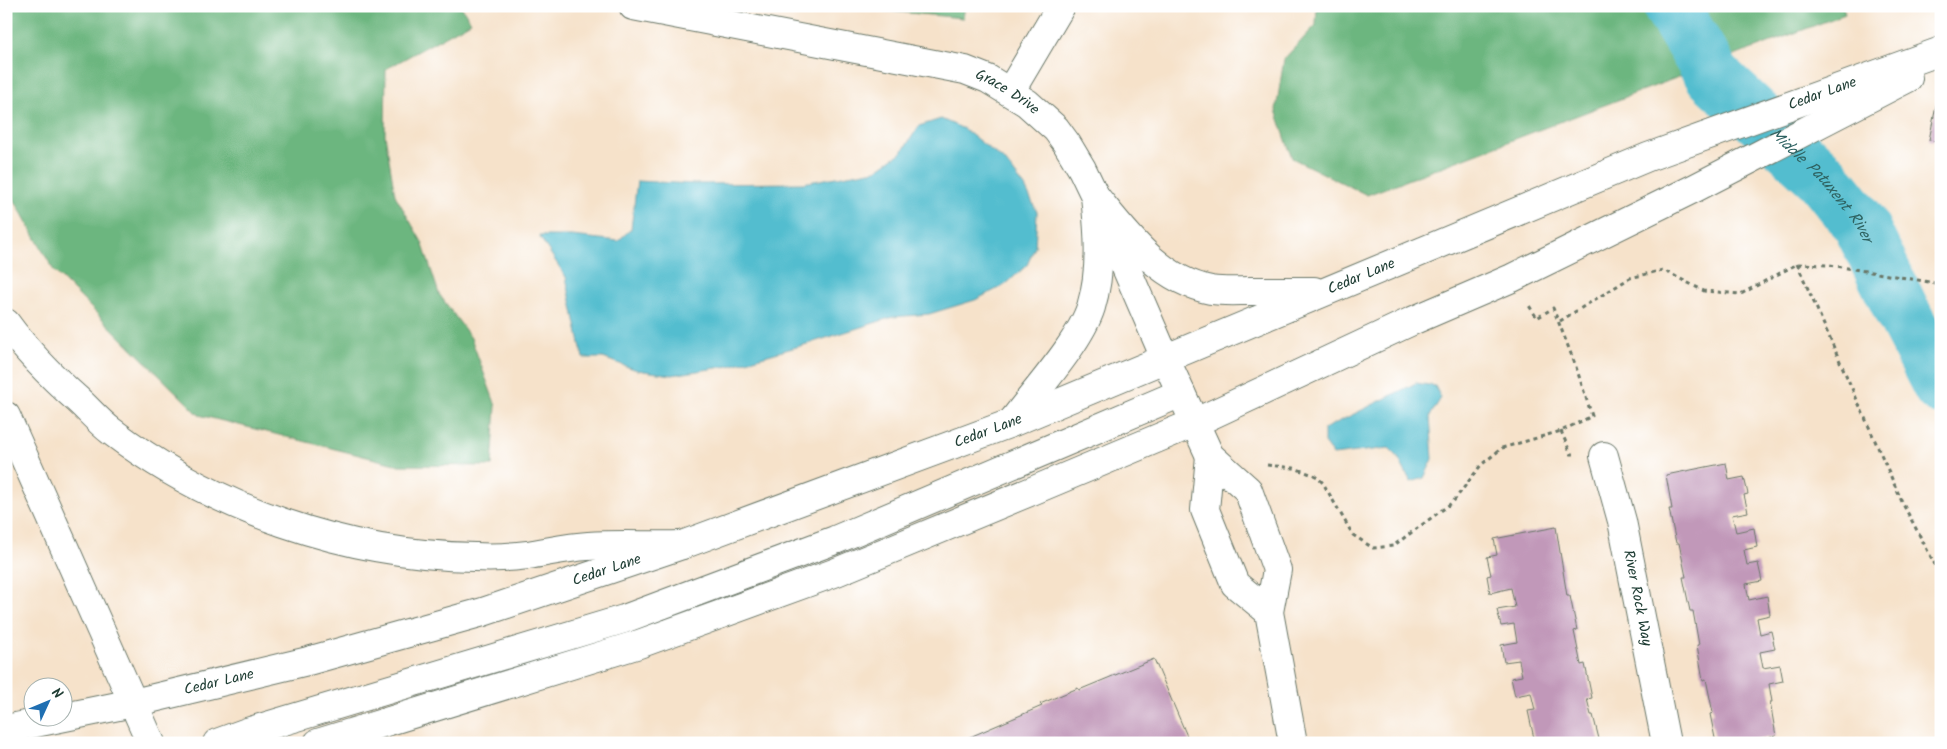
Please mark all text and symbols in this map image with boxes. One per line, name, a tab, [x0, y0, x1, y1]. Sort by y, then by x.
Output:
street label: Grace Drive	[972, 63, 1045, 121]
street label: Cedar Lane	[1785, 70, 1860, 117]
water label: Middle Patuxent River	[1764, 122, 1881, 250]
street label: Cedar Lane	[1324, 252, 1399, 301]
street label: Cedar Lane	[951, 407, 1026, 455]
street label: Cedar Lane	[569, 547, 645, 593]
street label: River Rock Way	[1616, 548, 1659, 649]
street label: Cedar Lane	[181, 662, 257, 702]
north arrow	[22, 676, 72, 726]
text: N	[46, 683, 68, 705]

